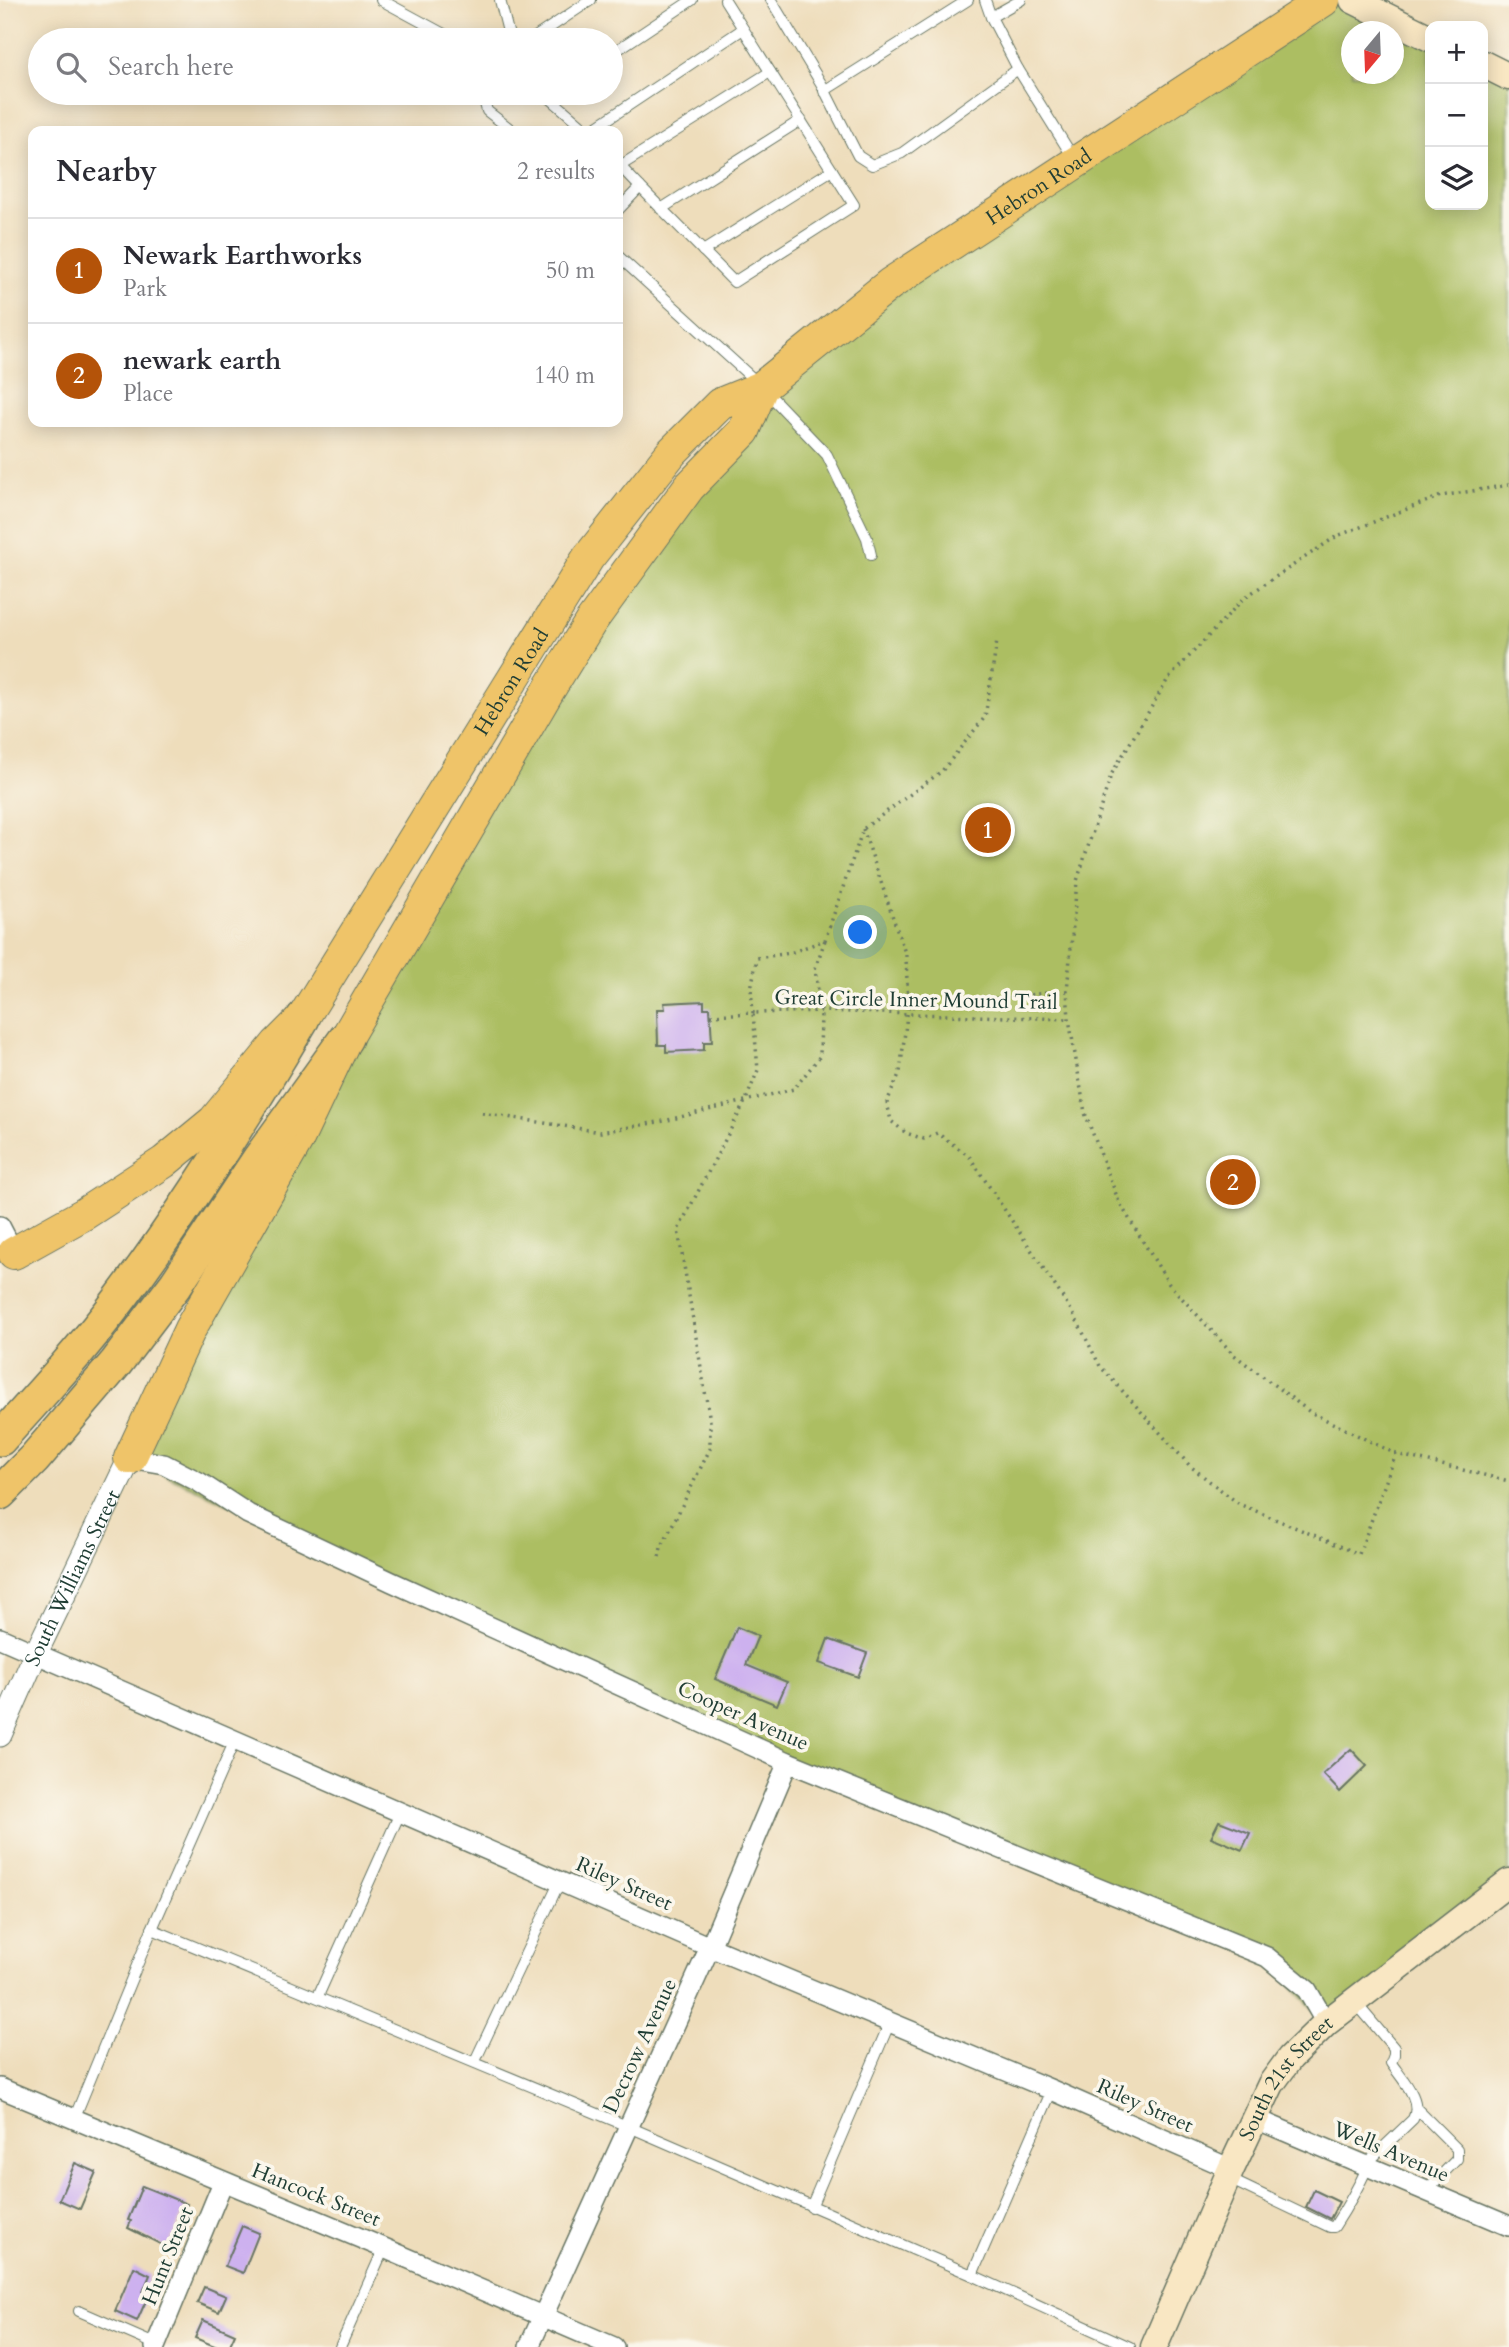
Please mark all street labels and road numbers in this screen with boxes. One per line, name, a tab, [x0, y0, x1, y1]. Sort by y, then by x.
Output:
street label: Hebron Road	[980, 141, 1097, 232]
street label: Hebron Road	[467, 623, 556, 741]
street label: Great Circle Inner Mound Trail	[774, 983, 1058, 1017]
street label: South Williams Street	[17, 1484, 127, 1671]
street label: Cooper Avenue	[673, 1674, 813, 1758]
street label: Riley Street	[571, 1850, 677, 1918]
street label: Decrow Avenue	[596, 1974, 684, 2118]
street label: South 21st Street	[1232, 2008, 1339, 2146]
street label: Riley Street	[1092, 2072, 1198, 2140]
street label: Wells Avenue	[1327, 2114, 1454, 2190]
street label: Hancock Street	[247, 2156, 385, 2234]
street label: Hunt Street	[135, 2202, 201, 2310]

